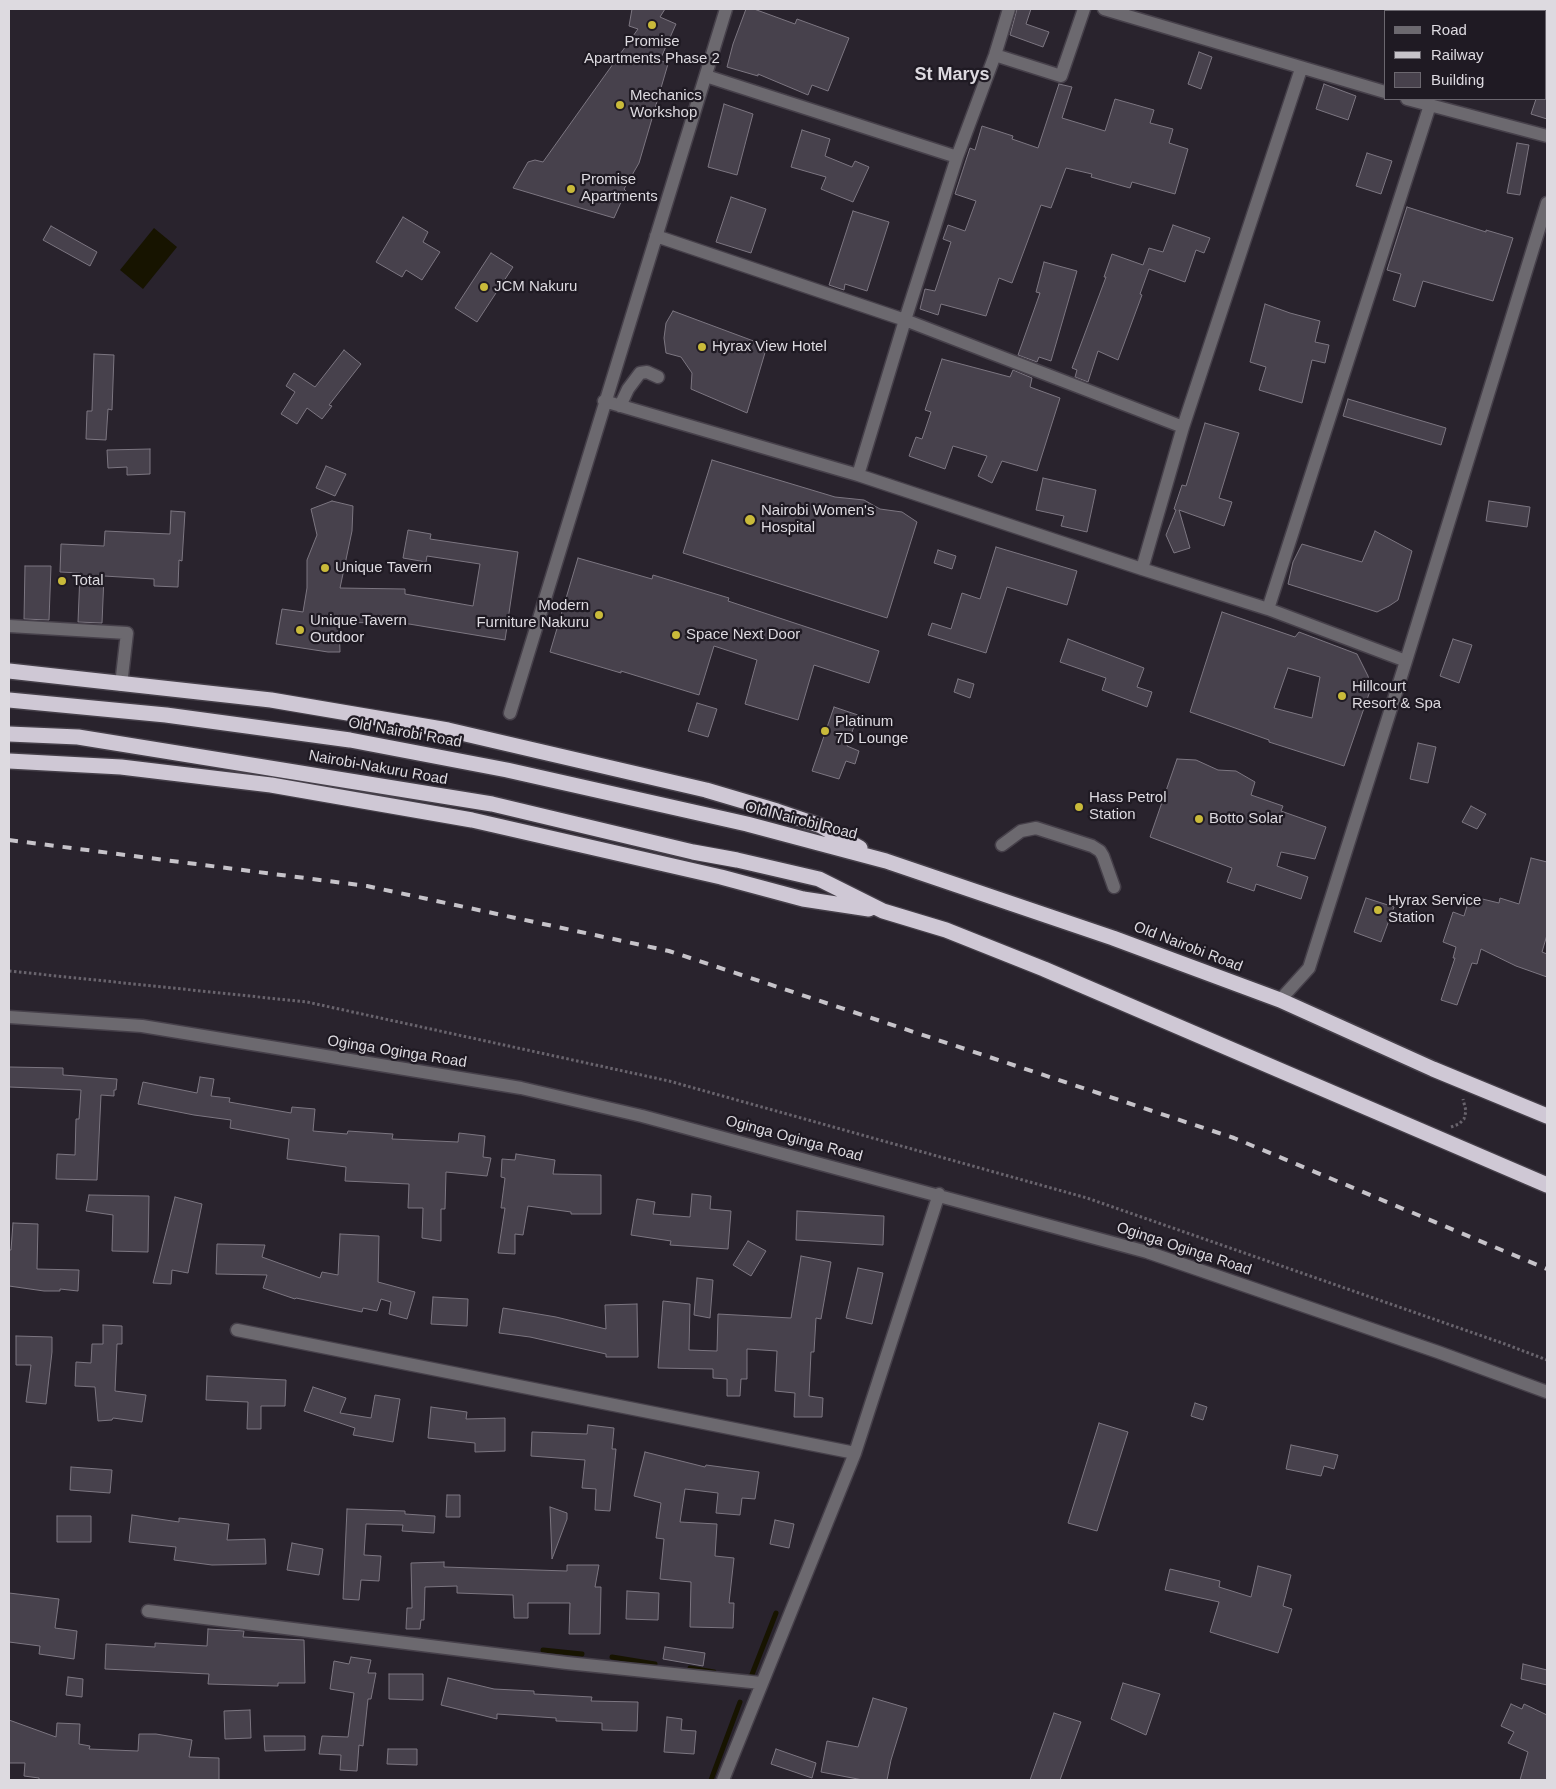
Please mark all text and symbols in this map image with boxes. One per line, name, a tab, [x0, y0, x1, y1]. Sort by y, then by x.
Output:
legend	[1384, 10, 1546, 100]
marker: Promise Apartments Phase 2	[646, 19, 658, 31]
text: Road	[1431, 21, 1467, 38]
place label: Promise Apartments Phase 2	[584, 33, 720, 68]
text: Railway	[1431, 46, 1484, 63]
district label: St Marys	[914, 64, 990, 86]
text: Building	[1431, 71, 1484, 88]
place label: Mechanics Workshop	[630, 87, 702, 122]
marker: Mechanics Workshop	[614, 99, 626, 111]
place label: Promise Apartments	[581, 171, 658, 206]
marker: Promise Apartments	[565, 183, 577, 195]
place label: JCM Nakuru	[494, 278, 577, 296]
marker: JCM Nakuru	[478, 281, 490, 293]
place label: Hyrax View Hotel	[712, 338, 827, 356]
marker: Hyrax View Hotel	[696, 341, 708, 353]
place label: Nairobi Women's Hospital	[761, 502, 874, 537]
marker: Nairobi Women's Hospital	[743, 513, 757, 527]
place label: Unique Tavern	[335, 559, 432, 577]
marker: Unique Tavern	[319, 562, 331, 574]
place label: Total	[72, 572, 104, 590]
marker: Total	[56, 575, 68, 587]
place label: Modern Furniture Nakuru	[476, 597, 589, 632]
marker: Modern Furniture Nakuru	[593, 609, 605, 621]
place label: Unique Tavern Outdoor	[310, 612, 407, 647]
marker: Unique Tavern Outdoor	[294, 624, 306, 636]
place label: Space Next Door	[686, 626, 800, 644]
marker: Space Next Door	[670, 629, 682, 641]
place label: Hillcourt Resort & Spa	[1352, 678, 1441, 713]
marker: Hillcourt Resort & Spa	[1336, 690, 1348, 702]
place label: Platinum 7D Lounge	[835, 713, 908, 748]
street label: Old Nairobi Road	[347, 714, 463, 752]
marker: Platinum 7D Lounge	[819, 725, 831, 737]
street label: Nairobi-Nakuru Road	[307, 747, 449, 789]
place label: Hass Petrol Station	[1089, 789, 1167, 824]
street label: Old Nairobi Road	[743, 798, 859, 844]
marker: Hass Petrol Station	[1073, 801, 1085, 813]
place label: Botto Solar	[1209, 810, 1283, 828]
marker: Botto Solar	[1193, 813, 1205, 825]
place label: Hyrax Service Station	[1388, 892, 1481, 927]
marker: Hyrax Service Station	[1372, 904, 1384, 916]
street label: Old Nairobi Road	[1131, 918, 1245, 976]
street label: Oginga Oginga Road	[326, 1032, 468, 1072]
street label: Oginga Oginga Road	[724, 1112, 864, 1166]
street label: Oginga Oginga Road	[1114, 1219, 1254, 1279]

